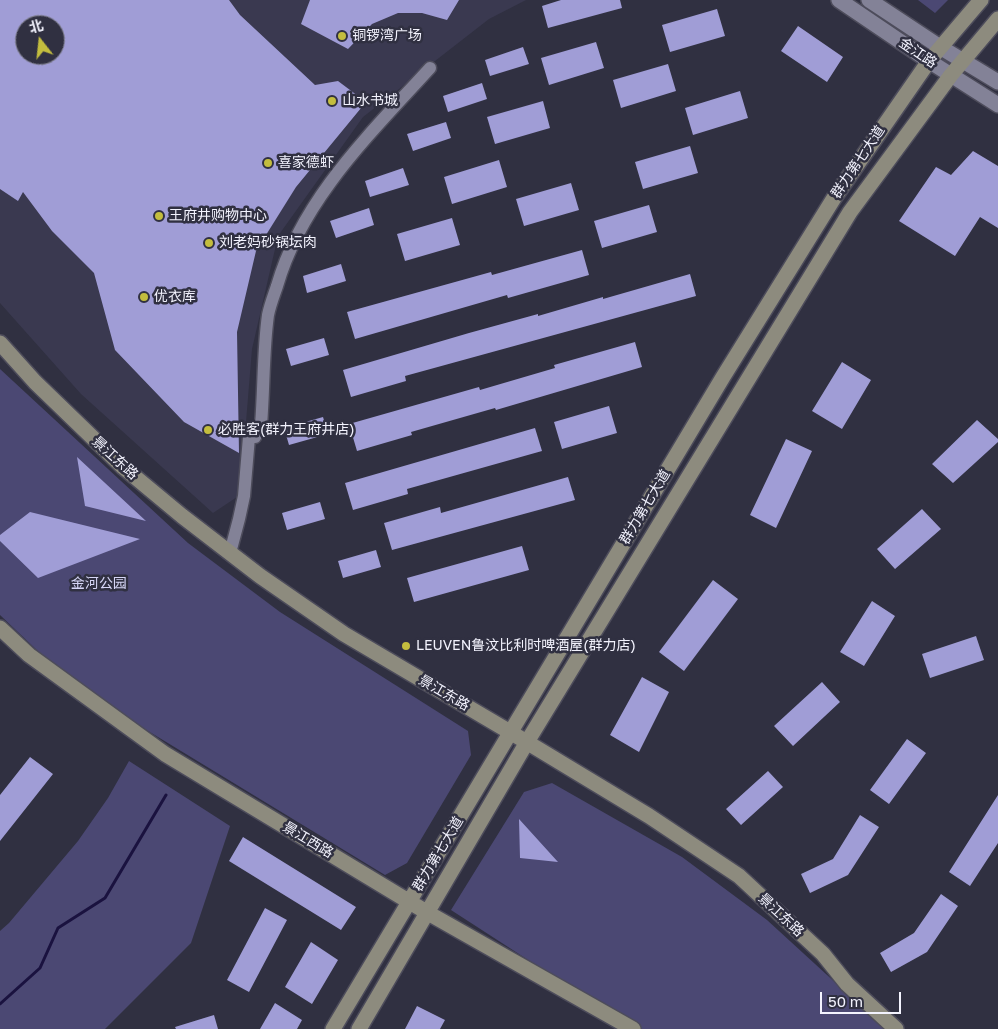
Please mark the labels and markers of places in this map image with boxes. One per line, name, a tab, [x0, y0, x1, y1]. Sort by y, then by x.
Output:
place label: 铜锣湾广场	[352, 28, 422, 44]
marker: 铜锣湾广场	[336, 30, 348, 42]
place label: 山水书城	[342, 93, 398, 109]
marker: 山水书城	[326, 95, 338, 107]
place label: 喜家德虾	[278, 155, 334, 171]
marker: 喜家德虾	[262, 157, 274, 169]
place label: 王府井购物中心	[169, 208, 267, 224]
marker: 王府井购物中心	[153, 210, 165, 222]
place label: 刘老妈砂锅坛肉	[219, 235, 317, 251]
marker: 刘老妈砂锅坛肉	[203, 237, 215, 249]
place label: 优衣库	[154, 289, 196, 305]
marker: 优衣库	[138, 291, 150, 303]
place label: 必胜客(群力王府井店)	[218, 422, 355, 438]
marker: 必胜客(群力王府井店)	[202, 424, 214, 436]
place label: LEUVEN鲁汶比利时啤酒屋(群力店)	[416, 638, 636, 654]
marker: LEUVEN鲁汶比利时啤酒屋(群力店)	[400, 640, 412, 652]

